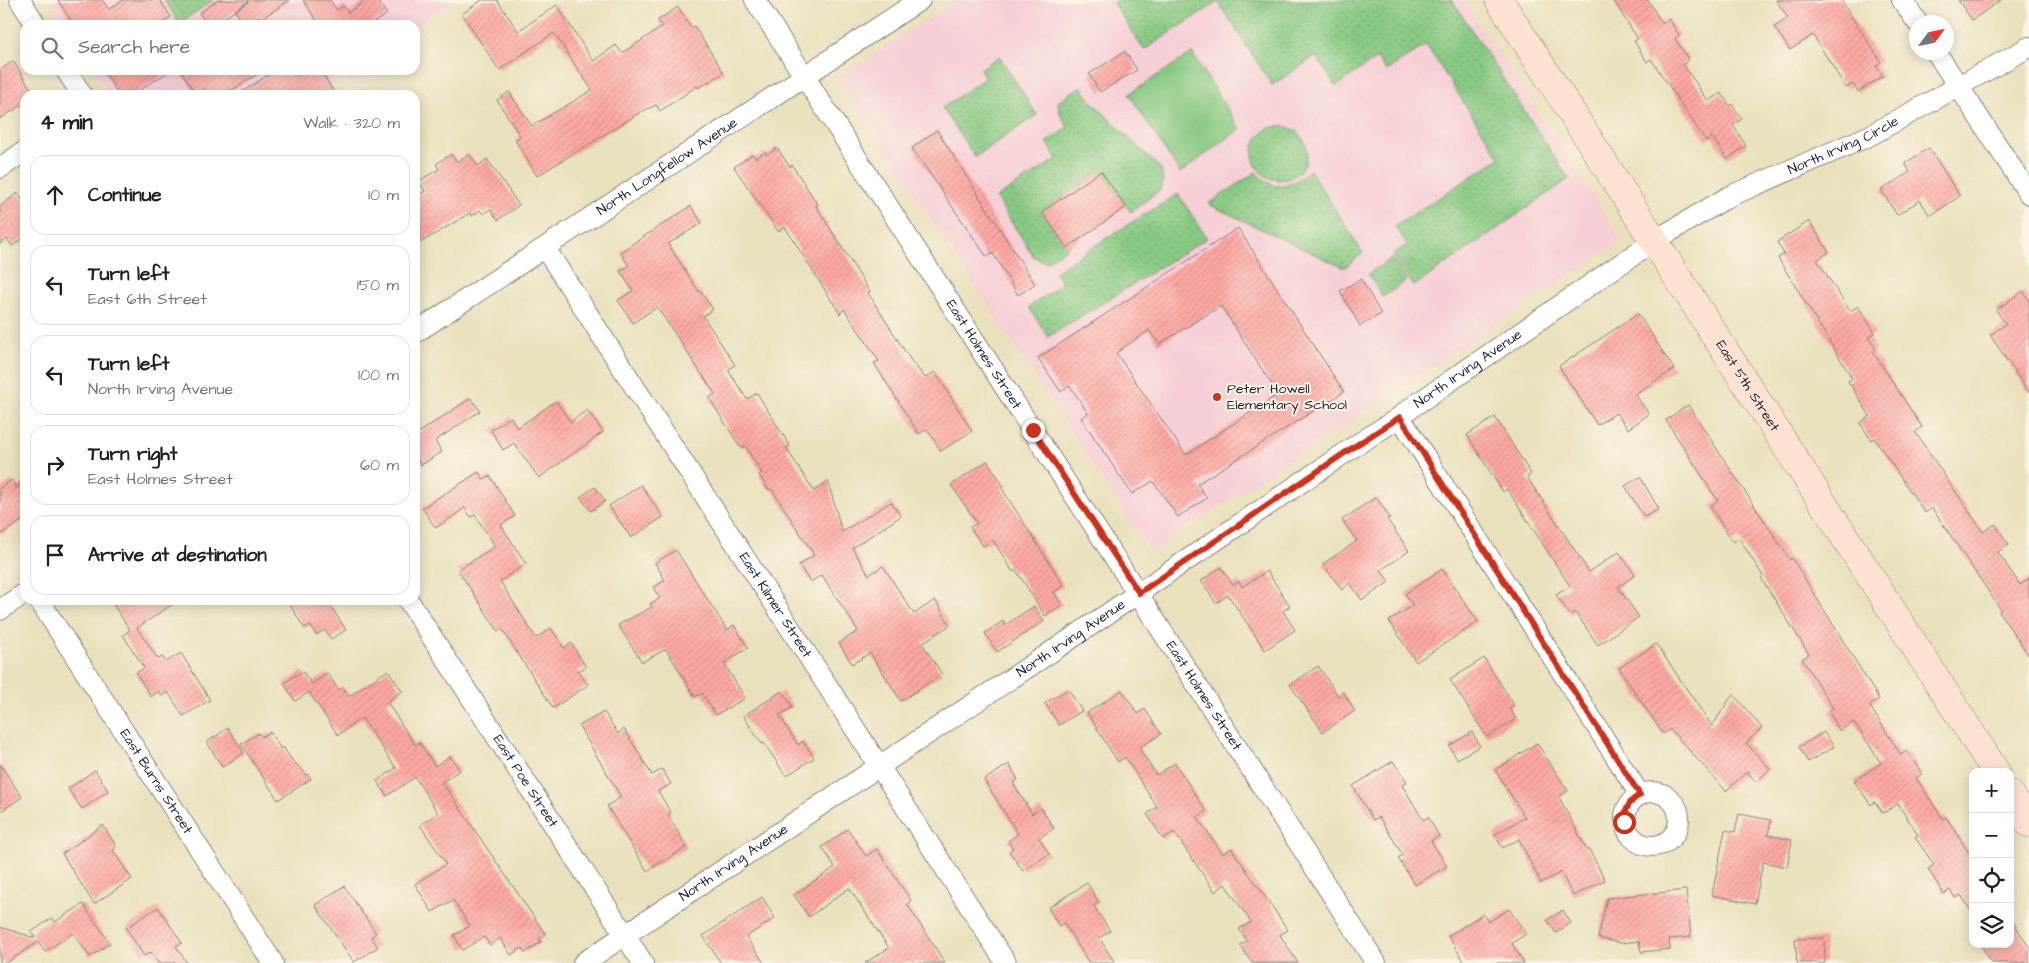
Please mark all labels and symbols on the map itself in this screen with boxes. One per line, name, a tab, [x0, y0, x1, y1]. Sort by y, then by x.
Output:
north arrow	[1909, 15, 1954, 60]
street label: North Irving Circle	[1785, 111, 1903, 180]
street label: North Longfellow Avenue	[593, 113, 742, 221]
street label: East Holmes Street	[941, 296, 1027, 414]
street label: North Irving Avenue	[1410, 324, 1526, 413]
street label: East 5th Street	[1711, 336, 1784, 436]
place label: Peter Howell Elementary School	[1227, 379, 1347, 415]
marker: Peter Howell Elementary School	[1211, 391, 1223, 403]
route end	[1022, 419, 1045, 442]
street label: East Kilmer Street	[734, 549, 817, 662]
street label: North Irving Avenue	[1013, 594, 1130, 682]
street label: East Holmes Street	[1161, 637, 1247, 755]
street label: East Burns Street	[115, 725, 198, 838]
street label: East Poe Street	[488, 731, 563, 832]
route start	[1613, 811, 1636, 834]
street label: North Irving Avenue	[675, 819, 793, 906]

